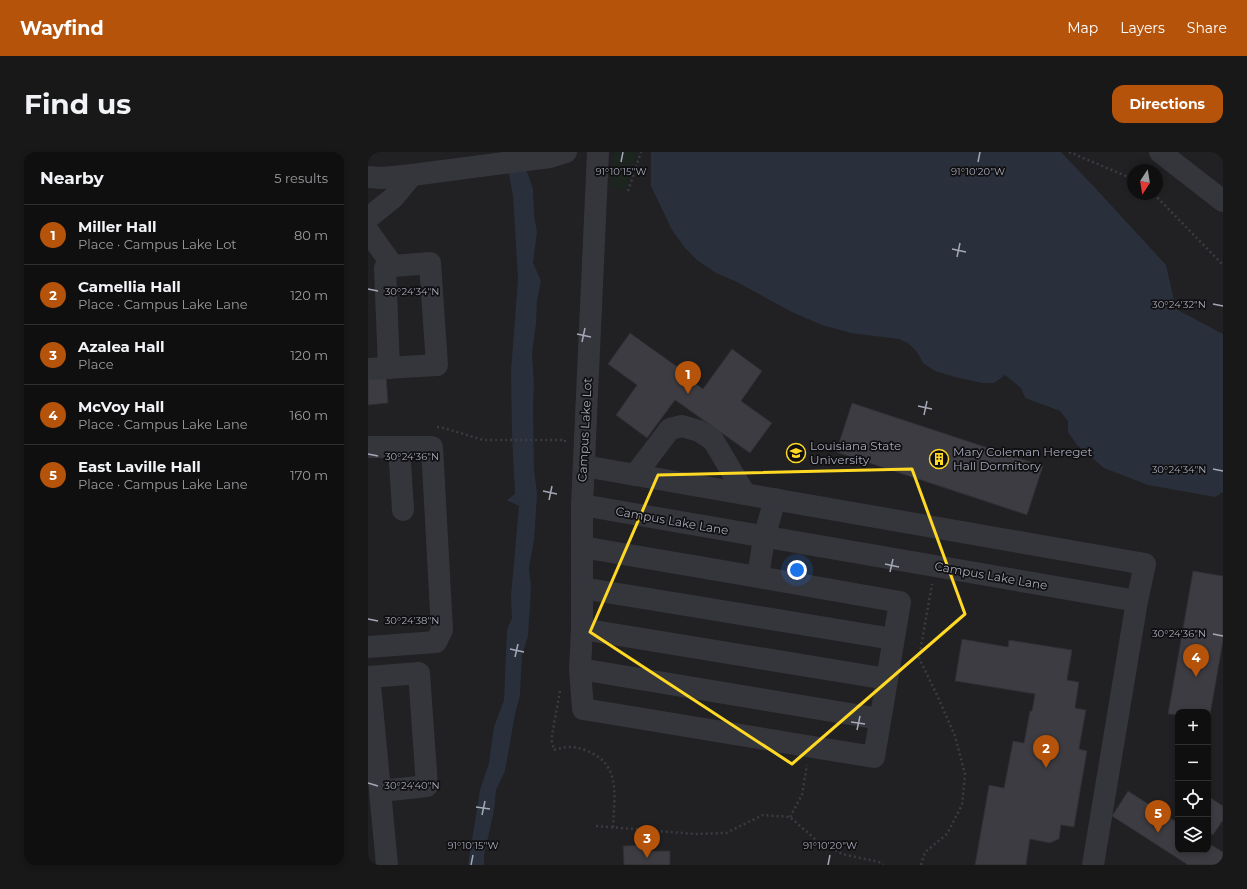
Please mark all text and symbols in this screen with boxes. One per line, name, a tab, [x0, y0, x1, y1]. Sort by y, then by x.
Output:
text: Wayfind	[20, 17, 104, 40]
text: Map	[1067, 19, 1098, 37]
text: Layers	[1120, 19, 1165, 37]
text: Share	[1187, 19, 1227, 37]
button: Directions	[1112, 85, 1223, 123]
text: Find us	[24, 87, 131, 121]
north arrow	[1127, 164, 1163, 200]
text: 91°10'15"W	[595, 165, 647, 178]
text: 91°10'20"W	[951, 165, 1005, 178]
text: Nearby	[40, 168, 104, 188]
text: 5 results	[274, 170, 328, 186]
text: Miller Hall	[78, 217, 156, 236]
text: 1	[50, 227, 56, 243]
text: 80 m	[294, 227, 328, 243]
text: Place · Campus Lake Lot	[78, 236, 237, 252]
text: Camellia Hall	[78, 277, 181, 296]
text: 30°24'34"N	[385, 285, 439, 298]
text: 2	[49, 287, 57, 303]
text: 120 m	[290, 287, 328, 303]
text: Place · Campus Lake Lane	[78, 296, 248, 312]
text: 30°24'32"N	[1152, 298, 1206, 311]
text: Azalea Hall	[78, 337, 165, 356]
text: 3	[49, 347, 57, 363]
text: 120 m	[290, 347, 328, 363]
text: Place	[78, 356, 114, 372]
pin: 1	[675, 361, 701, 394]
street label: Campus Lake Lot	[574, 377, 595, 482]
text: McVoy Hall	[78, 397, 164, 416]
text: 4	[49, 407, 57, 423]
text: 160 m	[290, 407, 328, 423]
text: Place · Campus Lake Lane	[78, 416, 248, 432]
place label: Louisiana State University	[810, 438, 901, 467]
school or university icon: Louisiana State University	[785, 442, 807, 464]
place label: Mary Coleman Hereget Hall Dormitory	[953, 444, 1093, 473]
building icon: Mary Coleman Hereget Hall Dormitory	[928, 448, 950, 470]
text: 30°24'36"N	[385, 450, 439, 463]
text: East Laville Hall	[78, 457, 201, 476]
text: 30°24'34"N	[1152, 463, 1206, 476]
text: 5	[49, 467, 57, 483]
text: 170 m	[290, 467, 328, 483]
text: Place · Campus Lake Lane	[78, 476, 248, 492]
street label: Campus Lake Lane	[614, 503, 730, 538]
street label: Campus Lake Lane	[933, 558, 1049, 593]
your location	[787, 560, 807, 580]
text: 30°24'38"N	[385, 614, 439, 627]
text: 30°24'36"N	[1152, 627, 1206, 640]
pin: 4	[1183, 644, 1209, 677]
map controls	[1175, 709, 1211, 853]
button: +	[1175, 709, 1211, 745]
pin: 2	[1033, 735, 1059, 768]
button: −	[1175, 745, 1211, 781]
text: 30°24'40"N	[384, 779, 440, 792]
button: locate	[1175, 781, 1211, 817]
pin: 5	[1145, 800, 1171, 833]
button: layers	[1175, 817, 1211, 853]
pin: 3	[634, 825, 660, 858]
text: 91°10'15"W	[447, 839, 499, 852]
text: 91°10'20"W	[803, 839, 857, 852]

